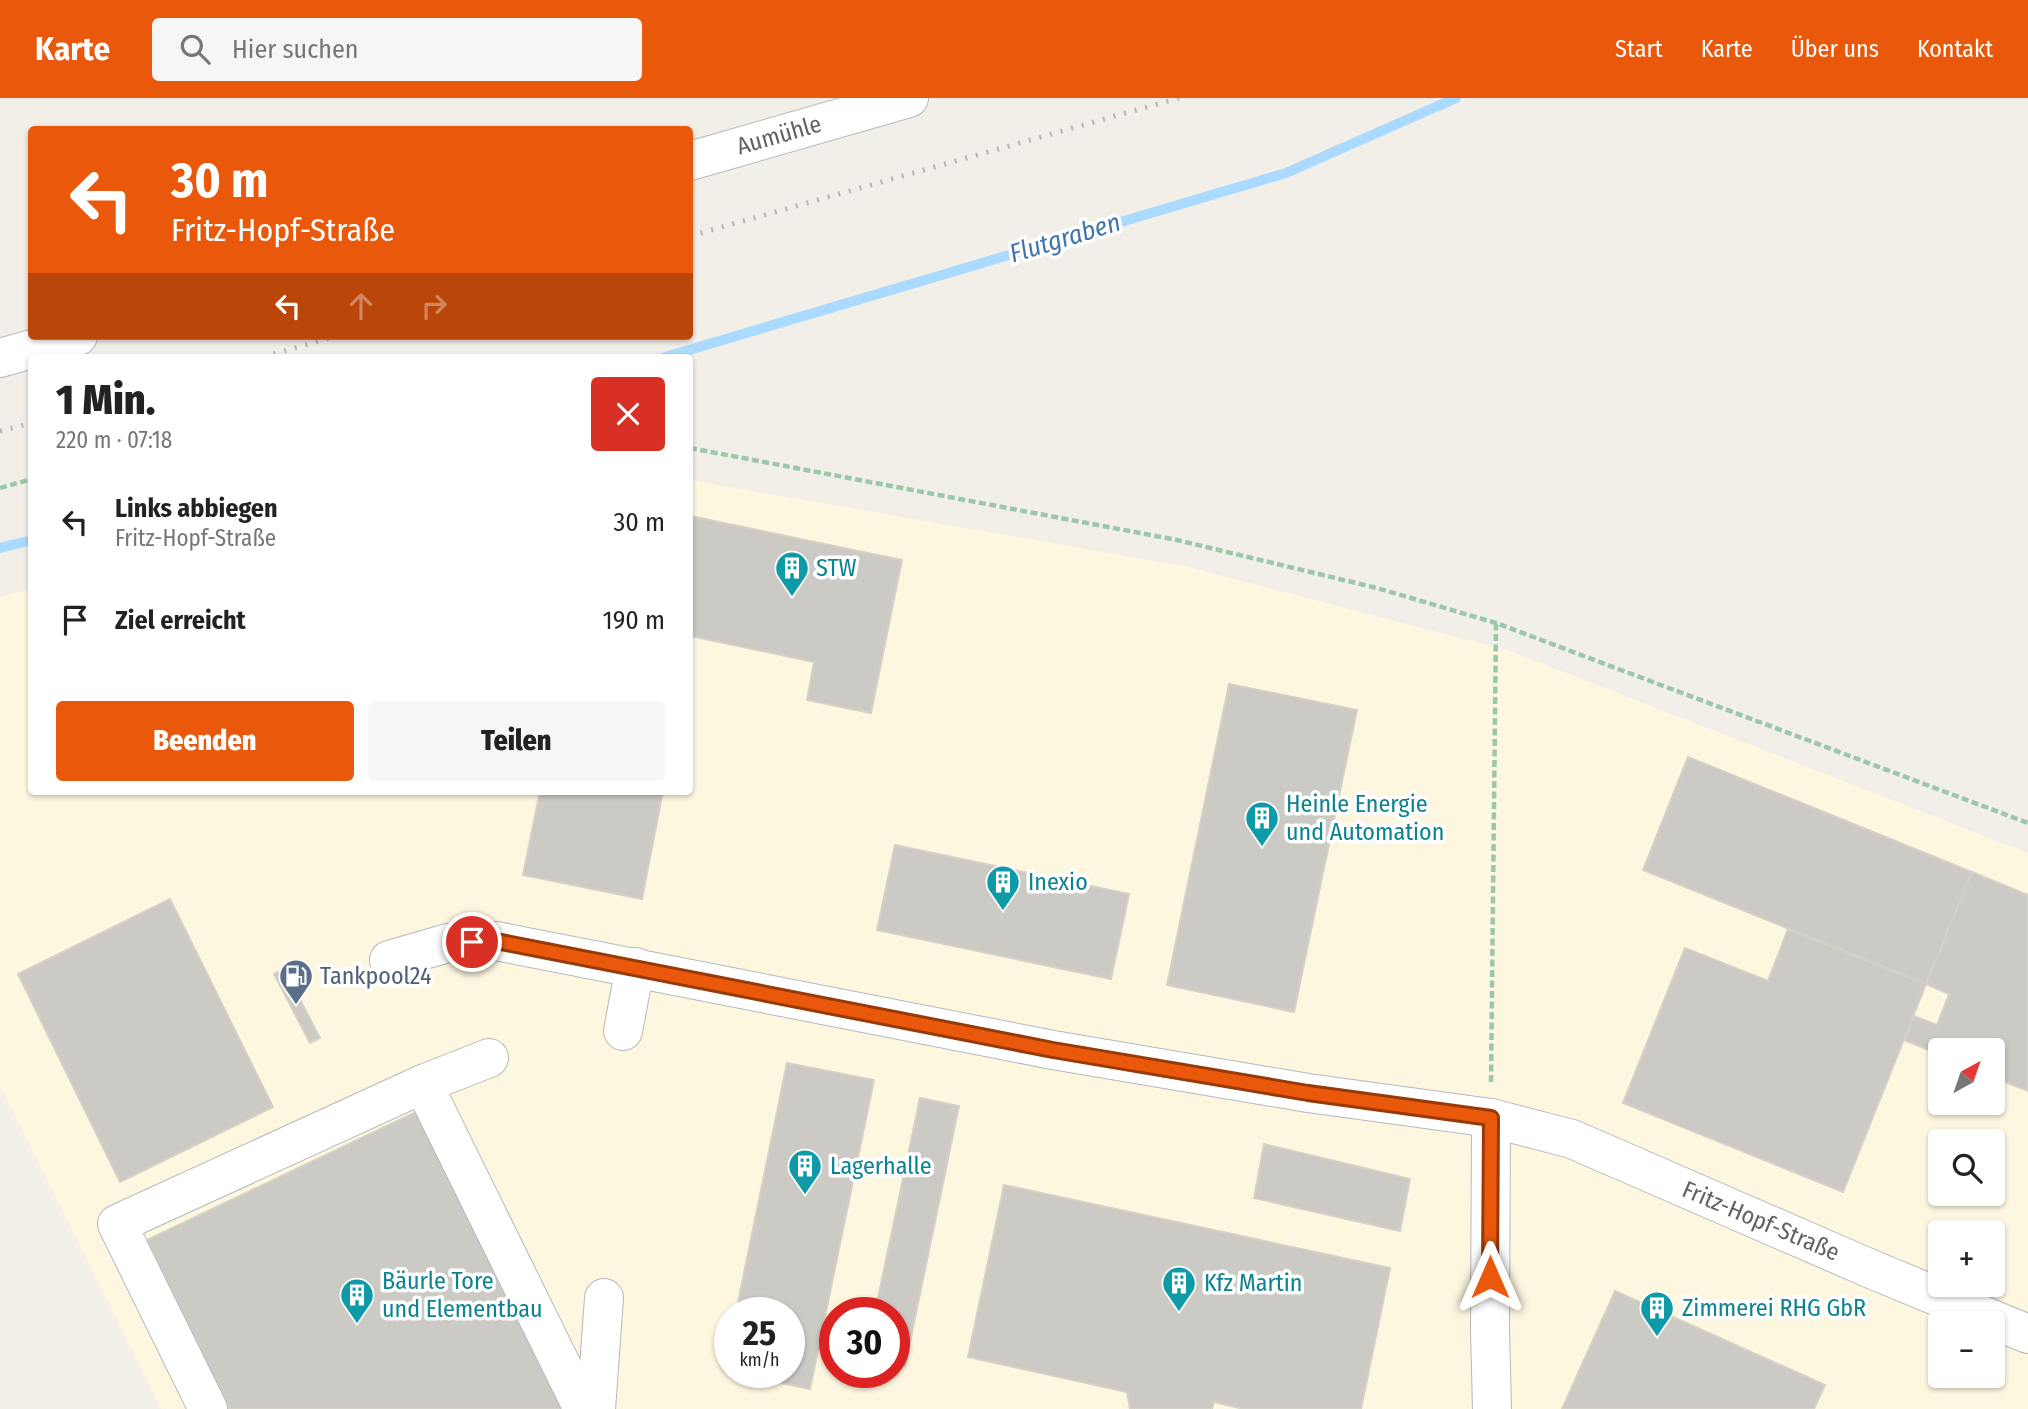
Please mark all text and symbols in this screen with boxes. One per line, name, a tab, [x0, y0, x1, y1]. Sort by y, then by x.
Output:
search box	[152, 18, 642, 81]
text: Karte	[35, 29, 110, 69]
icon: search	[176, 30, 214, 68]
text: Hier suchen	[232, 34, 359, 65]
text: Start	[1615, 35, 1663, 63]
text: Karte	[1701, 35, 1753, 63]
text: Über uns	[1791, 35, 1879, 63]
text: Kontakt	[1917, 35, 1993, 63]
street label: Aumühle	[733, 110, 825, 160]
text: 30 m	[171, 151, 269, 210]
icon: left	[56, 154, 147, 245]
water label: Flutgraben	[1006, 206, 1124, 270]
text: Fritz-Hopf-Straße	[171, 211, 395, 249]
icon: left	[269, 287, 307, 325]
icon: ahead	[342, 287, 380, 325]
icon: right	[415, 287, 453, 325]
text: 1 Min.	[56, 375, 156, 425]
button: close	[591, 377, 665, 451]
text: 220 m · 07:18	[56, 426, 172, 454]
text: Links abbiegen	[115, 493, 278, 524]
icon: left	[56, 503, 94, 541]
text: 30 m	[614, 507, 665, 538]
text: Fritz-Hopf-Straße	[115, 524, 276, 552]
building icon: STW	[773, 549, 811, 598]
place label: STW	[816, 554, 856, 582]
icon: arrive	[56, 601, 94, 639]
text: Ziel erreicht	[115, 605, 246, 636]
text: 190 m	[603, 605, 665, 636]
button: Beenden	[56, 701, 354, 781]
button: Teilen	[368, 701, 665, 781]
place label: Heinle Energie und Automation	[1286, 790, 1444, 846]
building icon: Heinle Energie und Automation	[1243, 799, 1281, 848]
building icon: Inexio	[984, 863, 1022, 912]
place label: Inexio	[1028, 868, 1088, 896]
pin	[442, 912, 502, 972]
icon: arrive	[453, 923, 491, 961]
fuel station icon: Tankpool24	[277, 957, 315, 1006]
place label: Tankpool24	[320, 962, 432, 990]
north arrow	[1928, 1038, 2006, 1115]
map controls	[1928, 1038, 2005, 1388]
button: search	[1928, 1129, 2005, 1206]
building icon: Lagerhalle	[786, 1147, 824, 1196]
place label: Lagerhalle	[830, 1152, 932, 1180]
street label: Fritz-Hopf-Straße	[1678, 1175, 1844, 1267]
button: +	[1928, 1220, 2005, 1297]
position arrow	[1453, 1240, 1527, 1314]
building icon: Kfz Martin	[1160, 1264, 1198, 1313]
place label: Bäurle Tore und Elementbau	[382, 1267, 543, 1323]
place label: Kfz Martin	[1204, 1269, 1302, 1297]
building icon: Bäurle Tore und Elementbau	[338, 1276, 376, 1325]
building icon: Zimmerei RHG GbR	[1638, 1289, 1676, 1338]
place label: Zimmerei RHG GbR	[1682, 1294, 1866, 1322]
speed limit sign: 30	[819, 1297, 910, 1388]
button: −	[1928, 1311, 2005, 1388]
text: 25	[743, 1312, 776, 1354]
text: km/h	[739, 1349, 780, 1371]

